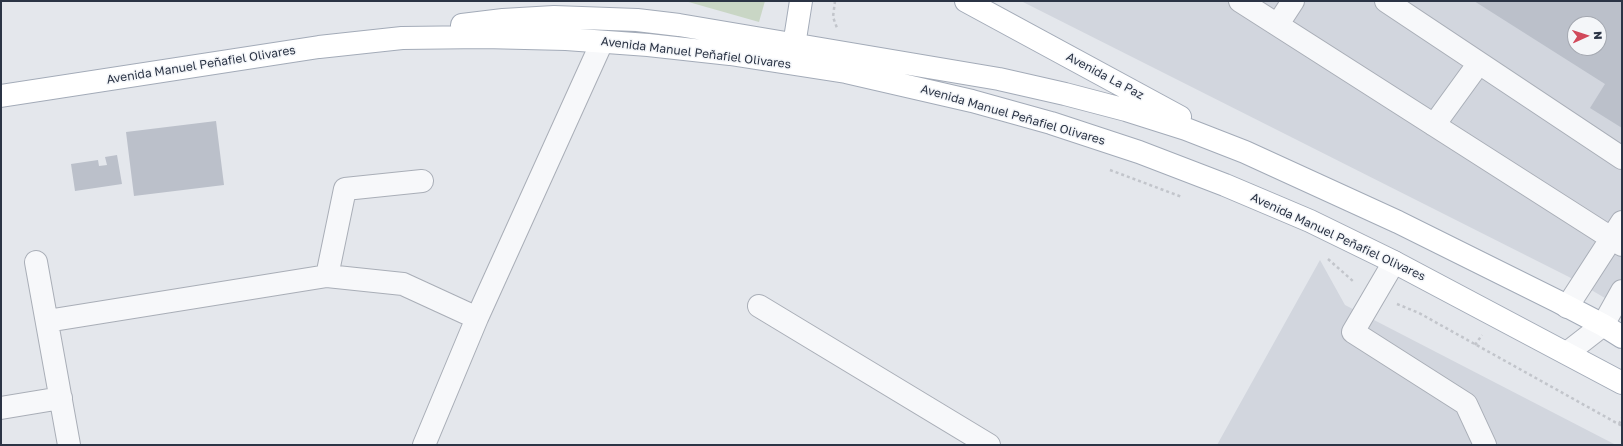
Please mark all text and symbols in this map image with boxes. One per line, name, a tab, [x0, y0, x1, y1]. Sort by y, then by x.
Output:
north arrow	[1567, 16, 1607, 56]
text: N	[1592, 31, 1605, 40]
street label: Avenida Manuel Peñafiel Olivares	[600, 34, 792, 72]
street label: Avenida Manuel Peñafiel Olivares	[105, 43, 297, 87]
street label: Avenida La Paz	[1064, 49, 1146, 103]
street label: Avenida Manuel Peñafiel Olivares	[919, 82, 1107, 148]
street label: Avenida Manuel Peñafiel Olivares	[1248, 190, 1428, 284]

